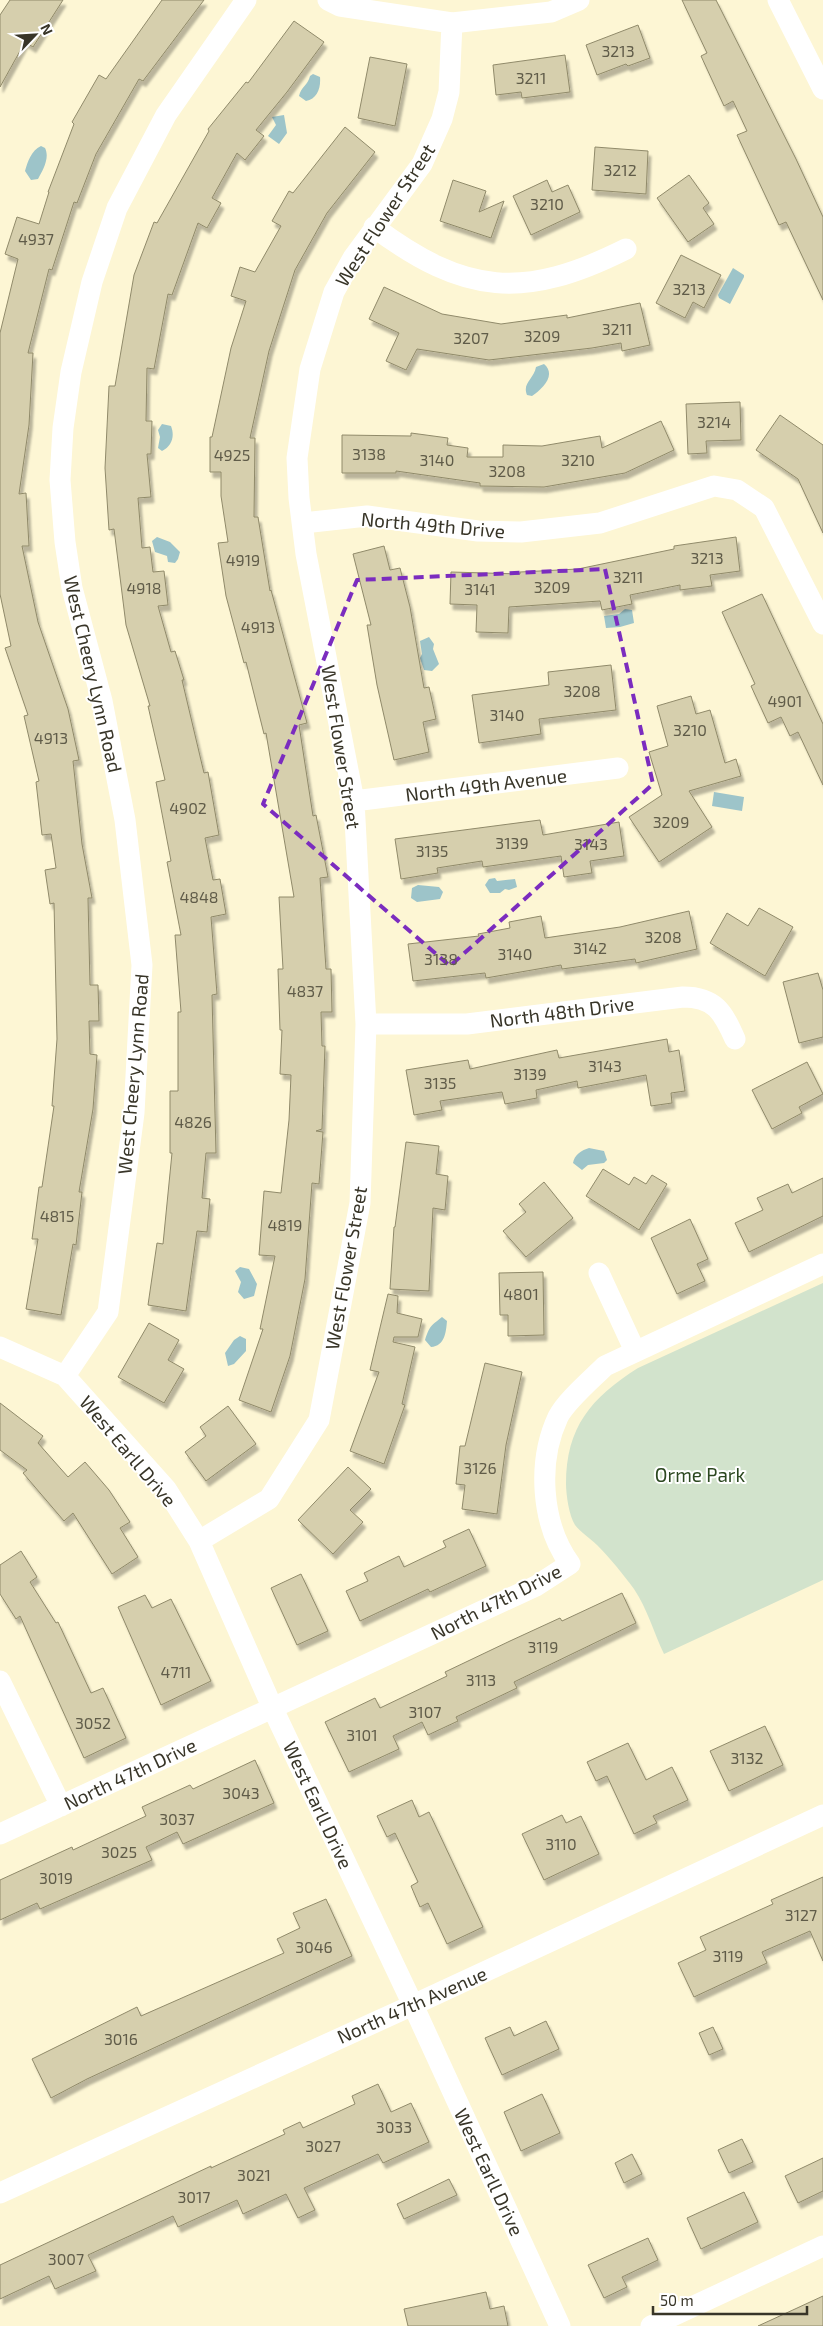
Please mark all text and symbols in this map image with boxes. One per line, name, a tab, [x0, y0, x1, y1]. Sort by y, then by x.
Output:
north arrow	[10, 10, 60, 60]
text: N	[37, 21, 57, 37]
house number: 3213	[601, 41, 635, 60]
house number: 3211	[516, 68, 546, 87]
street label: West Flower Street	[330, 139, 439, 290]
house number: 3212	[603, 160, 637, 179]
house number: 3210	[530, 194, 564, 213]
house number: 4937	[18, 229, 54, 248]
house number: 3213	[672, 279, 706, 298]
house number: 3211	[602, 319, 632, 338]
house number: 3209	[524, 326, 560, 345]
house number: 3207	[453, 328, 489, 347]
house number: 3214	[697, 412, 731, 431]
house number: 3138	[352, 444, 386, 463]
house number: 4925	[214, 445, 250, 464]
house number: 3140	[420, 450, 454, 469]
house number: 3210	[561, 450, 595, 469]
house number: 3208	[488, 461, 526, 480]
street label: North 49th Drive	[360, 507, 506, 542]
house number: 3213	[690, 548, 724, 567]
house number: 4919	[226, 550, 260, 569]
house number: 3211	[613, 567, 643, 586]
street label: West Cheery Lynn Road	[60, 573, 127, 775]
house number: 3209	[534, 577, 570, 596]
house number: 4918	[126, 578, 162, 597]
house number: 3141	[464, 579, 496, 598]
house number: 4913	[241, 617, 275, 636]
street label: West Flower Street	[317, 663, 366, 831]
house number: 3208	[563, 681, 601, 700]
house number: 4901	[767, 691, 803, 710]
house number: 3140	[490, 705, 524, 724]
house number: 3210	[673, 720, 707, 739]
house number: 4913	[34, 728, 68, 747]
street label: North 49th Avenue	[404, 763, 568, 806]
house number: 4902	[169, 798, 207, 817]
house number: 3209	[653, 812, 689, 831]
house number: 3139	[495, 833, 529, 852]
house number: 3143	[574, 834, 608, 853]
house number: 3135	[416, 841, 448, 860]
house number: 4848	[179, 887, 219, 906]
house number: 3208	[644, 927, 682, 946]
house number: 3142	[573, 938, 607, 957]
house number: 3140	[498, 944, 532, 963]
house number: 3138	[424, 949, 458, 968]
street label: West Cheery Lynn Road	[112, 973, 153, 1175]
house number: 4837	[287, 981, 323, 1000]
street label: North 48th Drive	[488, 991, 635, 1032]
house number: 3143	[588, 1056, 622, 1075]
house number: 3139	[513, 1064, 547, 1083]
house number: 3135	[424, 1073, 456, 1092]
house number: 4826	[174, 1112, 212, 1131]
street label: West Flower Street	[320, 1184, 371, 1351]
house number: 4815	[40, 1206, 74, 1225]
house number: 4819	[267, 1215, 303, 1234]
house number: 4801	[503, 1284, 539, 1303]
street label: West Earll Drive	[75, 1390, 181, 1511]
house number: 3126	[463, 1458, 497, 1477]
park label: Orme Park	[655, 1463, 745, 1486]
street label: North 47th Drive	[427, 1559, 565, 1644]
house number: 3119	[528, 1637, 558, 1656]
house number: 4711	[161, 1662, 191, 1681]
house number: 3113	[466, 1670, 496, 1689]
house number: 3107	[408, 1702, 442, 1721]
house number: 3052	[75, 1713, 111, 1732]
house number: 3101	[346, 1725, 378, 1744]
street label: North 47th Drive	[60, 1733, 200, 1814]
street label: West Earll Drive	[279, 1737, 358, 1872]
house number: 3132	[730, 1748, 764, 1767]
house number: 3043	[222, 1783, 260, 1802]
house number: 3037	[159, 1809, 195, 1828]
house number: 3110	[545, 1834, 577, 1853]
house number: 3025	[101, 1842, 137, 1861]
house number: 3019	[39, 1868, 73, 1887]
house number: 3127	[785, 1905, 817, 1924]
house number: 3046	[295, 1937, 333, 1956]
house number: 3119	[713, 1946, 743, 1965]
street label: North 47th Avenue	[333, 1961, 490, 2048]
house number: 3016	[104, 2029, 138, 2048]
street label: West Earll Drive	[450, 2104, 529, 2239]
house number: 3033	[376, 2117, 412, 2136]
house number: 3027	[305, 2136, 341, 2155]
house number: 3021	[237, 2165, 271, 2184]
house number: 3017	[177, 2187, 211, 2206]
house number: 3007	[48, 2249, 84, 2268]
scale bar	[653, 2284, 807, 2316]
text: 50 m	[660, 2291, 694, 2309]

